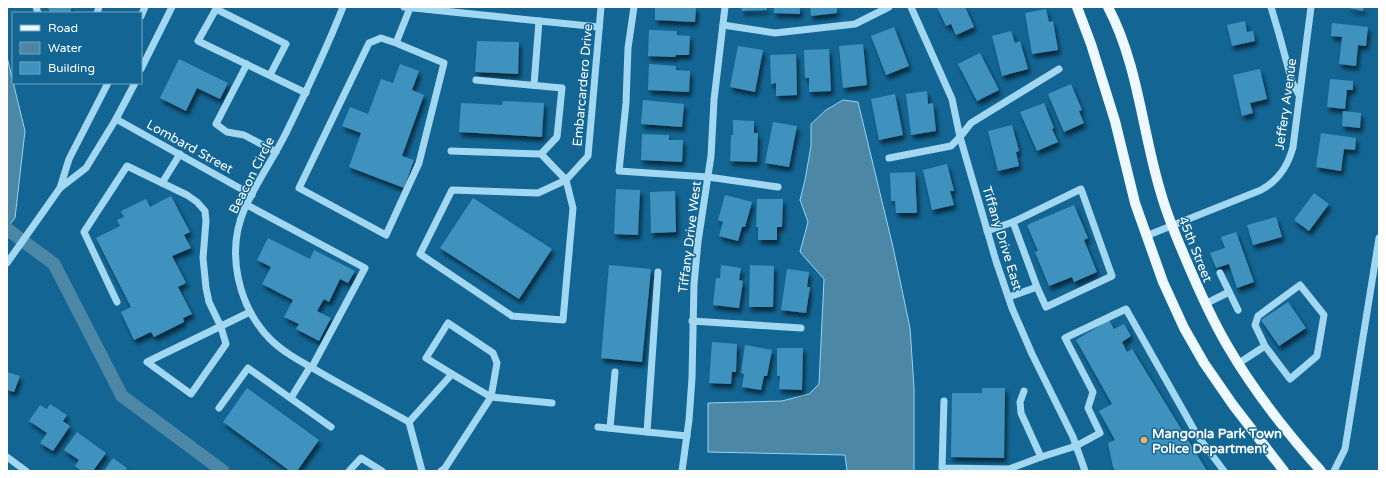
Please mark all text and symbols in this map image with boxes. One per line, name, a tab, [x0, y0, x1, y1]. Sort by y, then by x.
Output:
legend	[12, 12, 142, 84]
text: Road	[48, 21, 78, 35]
street label: Embarcardero Drive	[570, 23, 596, 147]
text: Water	[48, 41, 83, 55]
street label: Jeffery Avenue	[1272, 57, 1300, 151]
text: Building	[48, 61, 95, 75]
street label: Lombard Street	[143, 117, 236, 177]
street label: Beacon Circle	[226, 134, 278, 217]
street label: Tiffany Drive West	[675, 180, 705, 294]
street label: Tiffany Drive East	[979, 184, 1026, 292]
street label: 45th Street	[1175, 214, 1216, 285]
place label: Mangonia Park Town Police Department	[1152, 426, 1282, 457]
marker: Mangonia Park Town Police Department	[1139, 435, 1149, 445]

